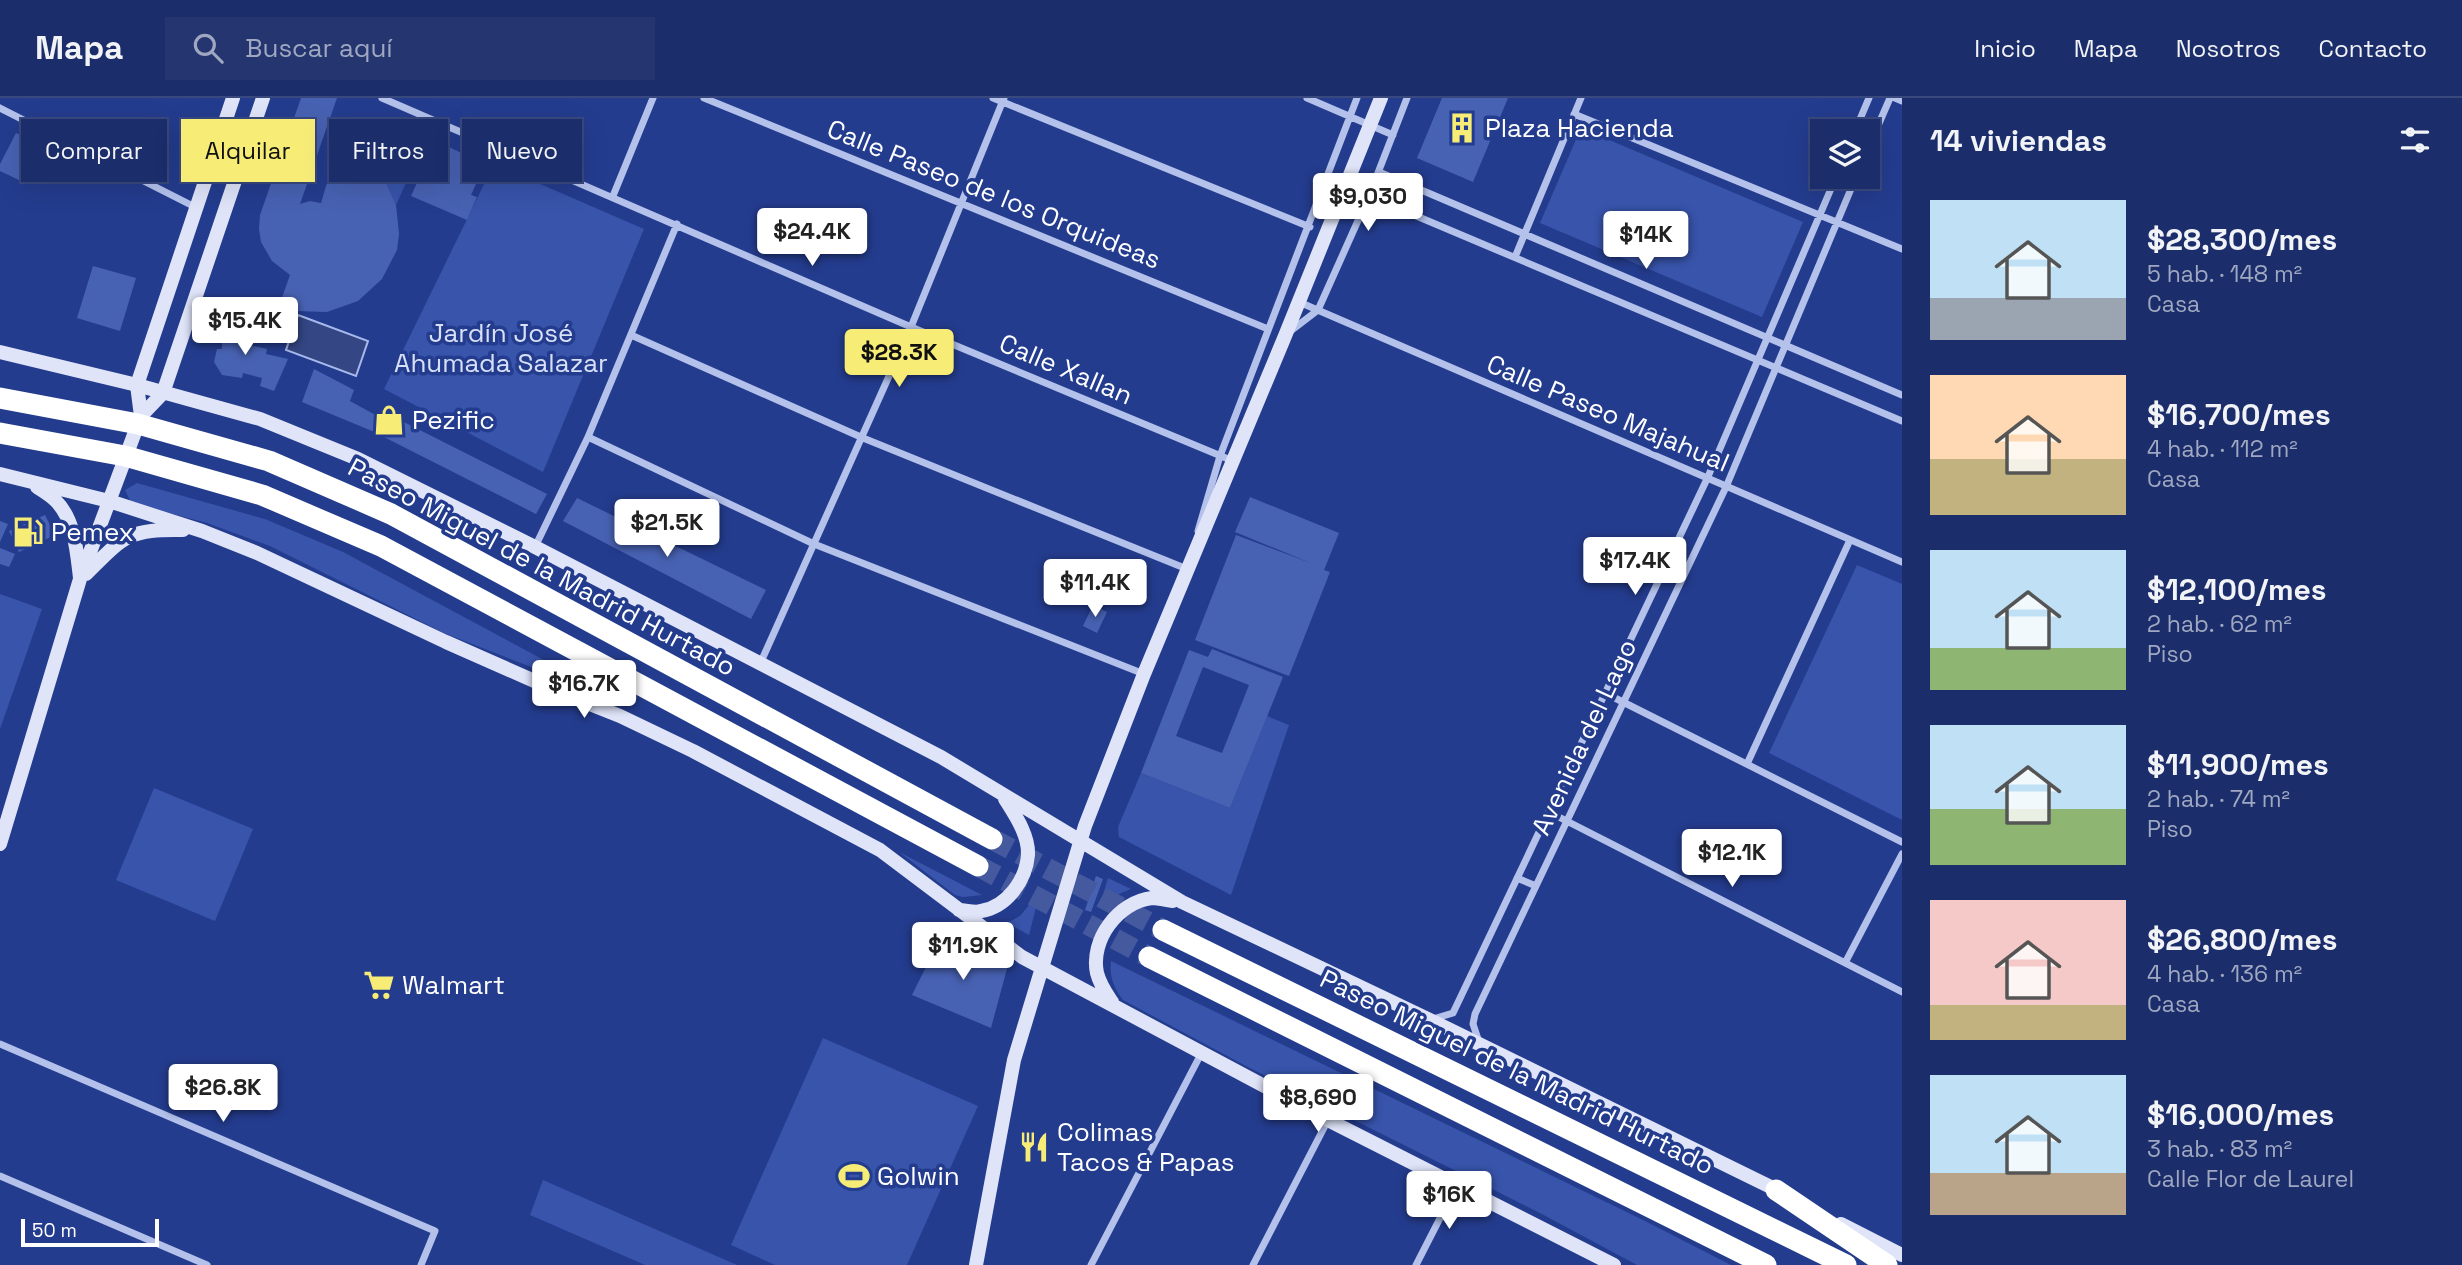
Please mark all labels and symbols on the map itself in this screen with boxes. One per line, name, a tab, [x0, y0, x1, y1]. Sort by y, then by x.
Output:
street label: Calle Paseo de los Orquideas	[822, 111, 1166, 277]
building icon: Plaza Hacienda	[1445, 111, 1479, 145]
place label: Plaza Hacienda	[1485, 111, 1674, 145]
pin: $9,030	[1311, 174, 1425, 233]
pin: $24.4K	[755, 208, 869, 268]
pin: $14K	[1605, 212, 1687, 271]
pin: $15.4K	[188, 298, 302, 357]
park label: Jardín José Ahumada Salazar	[394, 316, 608, 380]
street label: Calle Xallan	[994, 326, 1138, 412]
pin: $28.3K	[842, 330, 956, 389]
street label: Calle Paseo Majahual	[1482, 347, 1734, 479]
shop icon: Pezific	[372, 403, 406, 437]
place label: Pezific	[412, 403, 495, 437]
street label: Paseo Miguel de la Madrid Hurtado	[342, 450, 742, 684]
pin: $21.5K	[610, 500, 724, 559]
fuel station icon: Pemex	[11, 515, 45, 549]
place label: Pemex	[51, 515, 134, 549]
pin: $17.4K	[1578, 538, 1692, 597]
pin: $11.4K	[1038, 560, 1152, 619]
street label: Avenida del Lago	[1524, 634, 1644, 840]
pin: $16.7K	[527, 660, 641, 720]
pin: $12.1K	[1675, 830, 1789, 889]
pin: $11.9K	[906, 922, 1020, 982]
street label: Paseo Miguel de la Madrid Hurtado	[1314, 962, 1720, 1182]
supermarket icon: Walmart	[362, 968, 396, 1002]
place label: Walmart	[402, 968, 505, 1002]
pin: $26.8K	[166, 1065, 280, 1124]
pin: $8,690	[1261, 1074, 1375, 1134]
place label: Colimas Tacos & Papas	[1057, 1115, 1235, 1179]
restaurant icon: Colimas Tacos & Papas	[1017, 1130, 1051, 1164]
sports icon: Golwin	[837, 1159, 871, 1193]
place label: Golwin	[877, 1159, 960, 1193]
pin: $16K	[1408, 1172, 1490, 1231]
scale bar	[21, 1216, 159, 1248]

